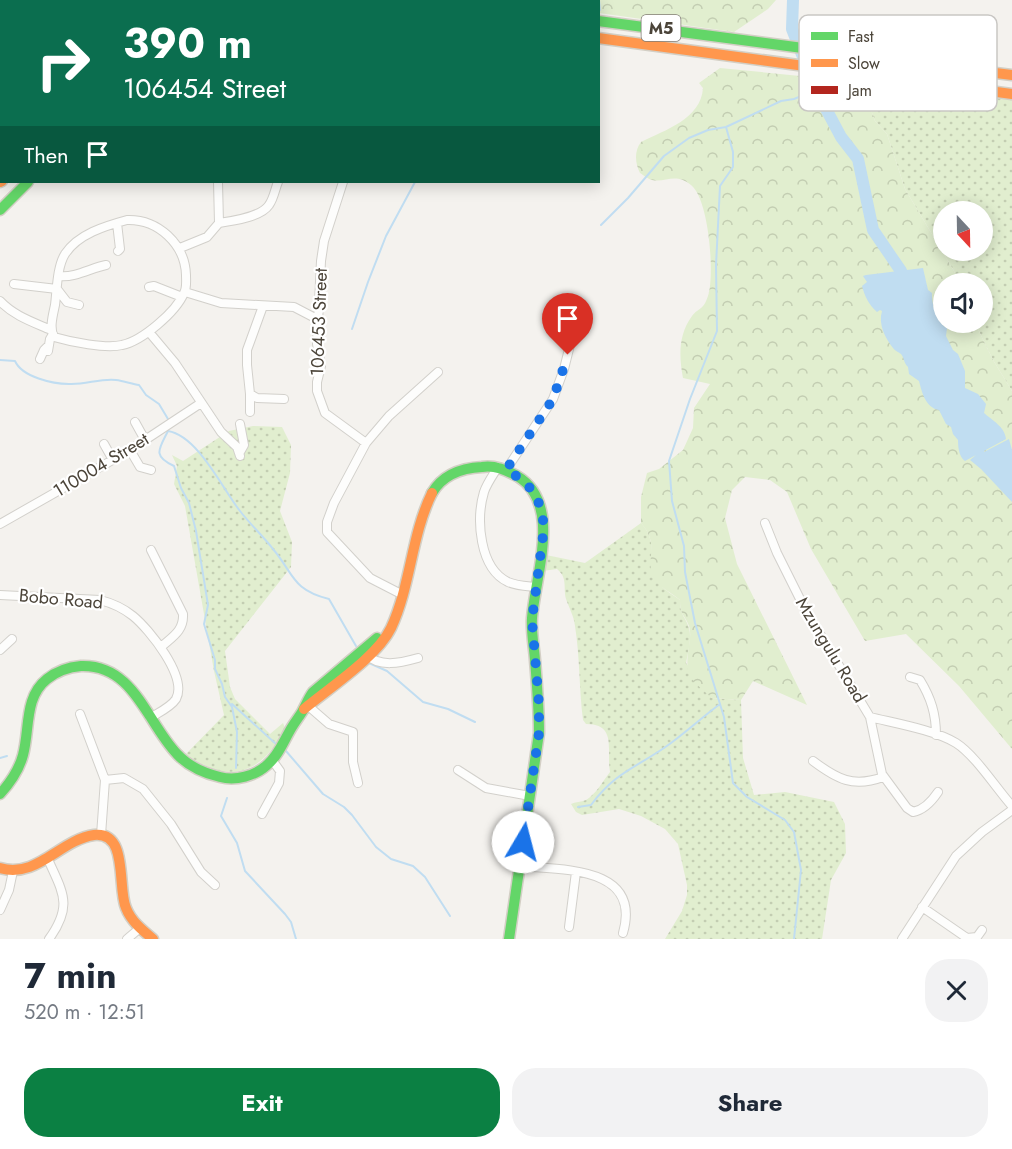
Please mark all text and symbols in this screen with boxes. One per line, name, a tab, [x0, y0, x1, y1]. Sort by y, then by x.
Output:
text: 390 m	[123, 13, 252, 74]
road number: M5	[642, 15, 680, 41]
legend	[799, 15, 997, 111]
icon: right	[24, 24, 102, 102]
text: Fast	[848, 25, 874, 48]
text: Slow	[848, 52, 880, 75]
text: 106454 Street	[123, 69, 286, 108]
text: Jam	[846, 79, 872, 102]
icon: arrive	[81, 138, 114, 171]
text: Then	[24, 139, 69, 171]
north arrow	[933, 201, 993, 261]
map controls	[933, 201, 993, 333]
street label: 106453 Street	[304, 267, 334, 376]
button: sound	[933, 273, 993, 333]
pin	[542, 293, 593, 355]
icon: arrive	[551, 302, 584, 335]
street label: 110004 Street	[48, 426, 154, 504]
street label: Bobo Road	[18, 582, 104, 616]
street label: Mzungulu Road	[789, 592, 873, 708]
position arrow	[491, 810, 555, 874]
text: 7 min	[24, 949, 117, 1001]
button: close	[925, 959, 988, 1022]
text: 520 m · 12:51	[24, 998, 145, 1027]
button: Exit	[24, 1068, 500, 1137]
button: Share	[512, 1068, 988, 1137]

